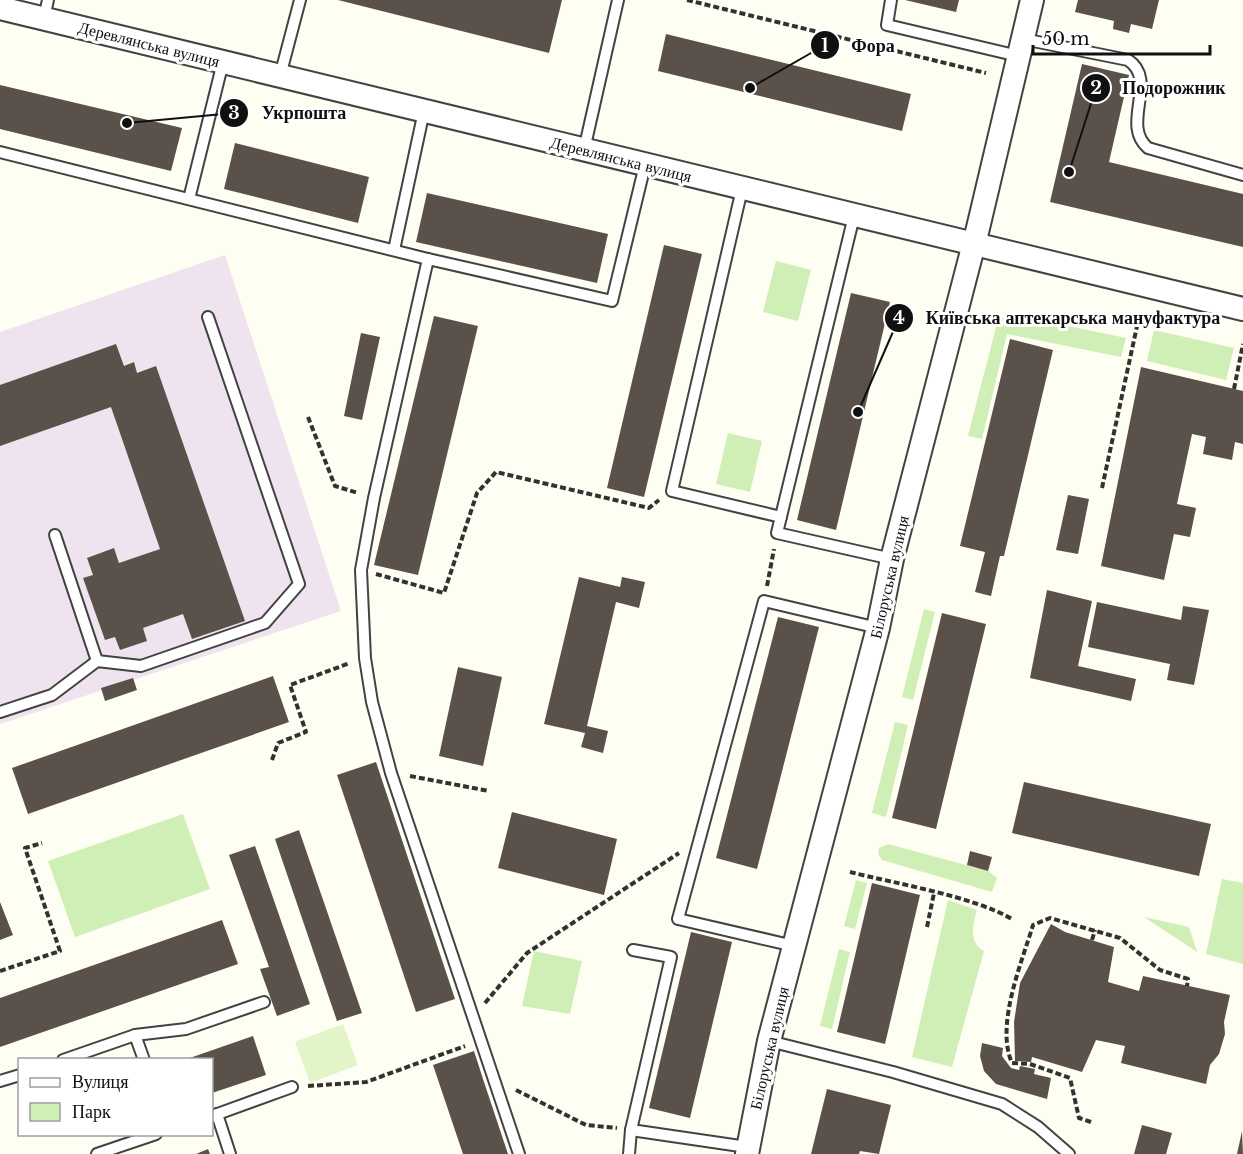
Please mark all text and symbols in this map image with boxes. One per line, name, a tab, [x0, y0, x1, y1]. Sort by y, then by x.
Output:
street label: Деревлянська вулиця	[76, 17, 222, 71]
scale bar	[1033, 18, 1210, 56]
callout: Фора	[810, 27, 907, 63]
text: 50 m	[1042, 28, 1090, 50]
text: 1	[821, 35, 829, 57]
text: Фора	[851, 35, 895, 57]
callout: Подорожник	[1081, 70, 1238, 106]
text: 2	[1090, 77, 1102, 99]
text: Подорожник	[1122, 77, 1226, 99]
callout: Укрпошта	[219, 95, 358, 131]
text: 3	[228, 102, 240, 124]
text: Укрпошта	[262, 102, 346, 124]
street label: Деревлянська вулиця	[548, 132, 694, 186]
callout: Київська аптекарська мануфактура	[884, 300, 1232, 336]
text: 4	[893, 307, 905, 329]
text: Київська аптекарська мануфактура	[926, 307, 1220, 329]
street label: Білоруська вулиця	[865, 513, 913, 641]
street label: Білоруська вулиця	[745, 984, 793, 1112]
legend	[18, 1058, 213, 1136]
text: Вулиця	[72, 1071, 129, 1093]
text: Парк	[72, 1101, 111, 1123]

